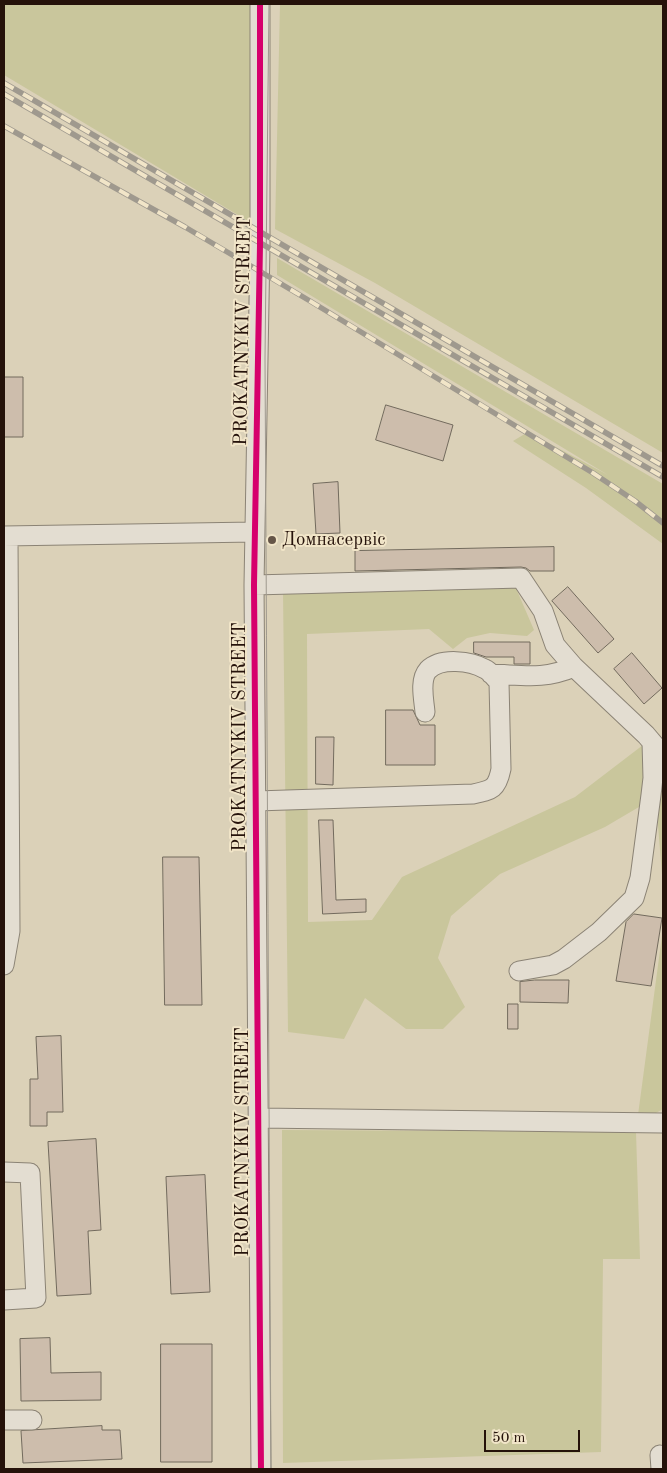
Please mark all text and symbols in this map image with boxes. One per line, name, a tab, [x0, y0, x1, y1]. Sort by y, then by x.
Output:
street label: PROKATNYKIV STREET	[230, 216, 256, 446]
place label: Домнасервіс	[282, 529, 386, 551]
marker: Домнасервіс	[266, 534, 278, 546]
street label: PROKATNYKIV STREET	[229, 622, 251, 852]
street label: PROKATNYKIV STREET	[232, 1027, 254, 1257]
scale bar	[487, 1420, 583, 1452]
text: 50 m	[492, 1431, 526, 1446]

